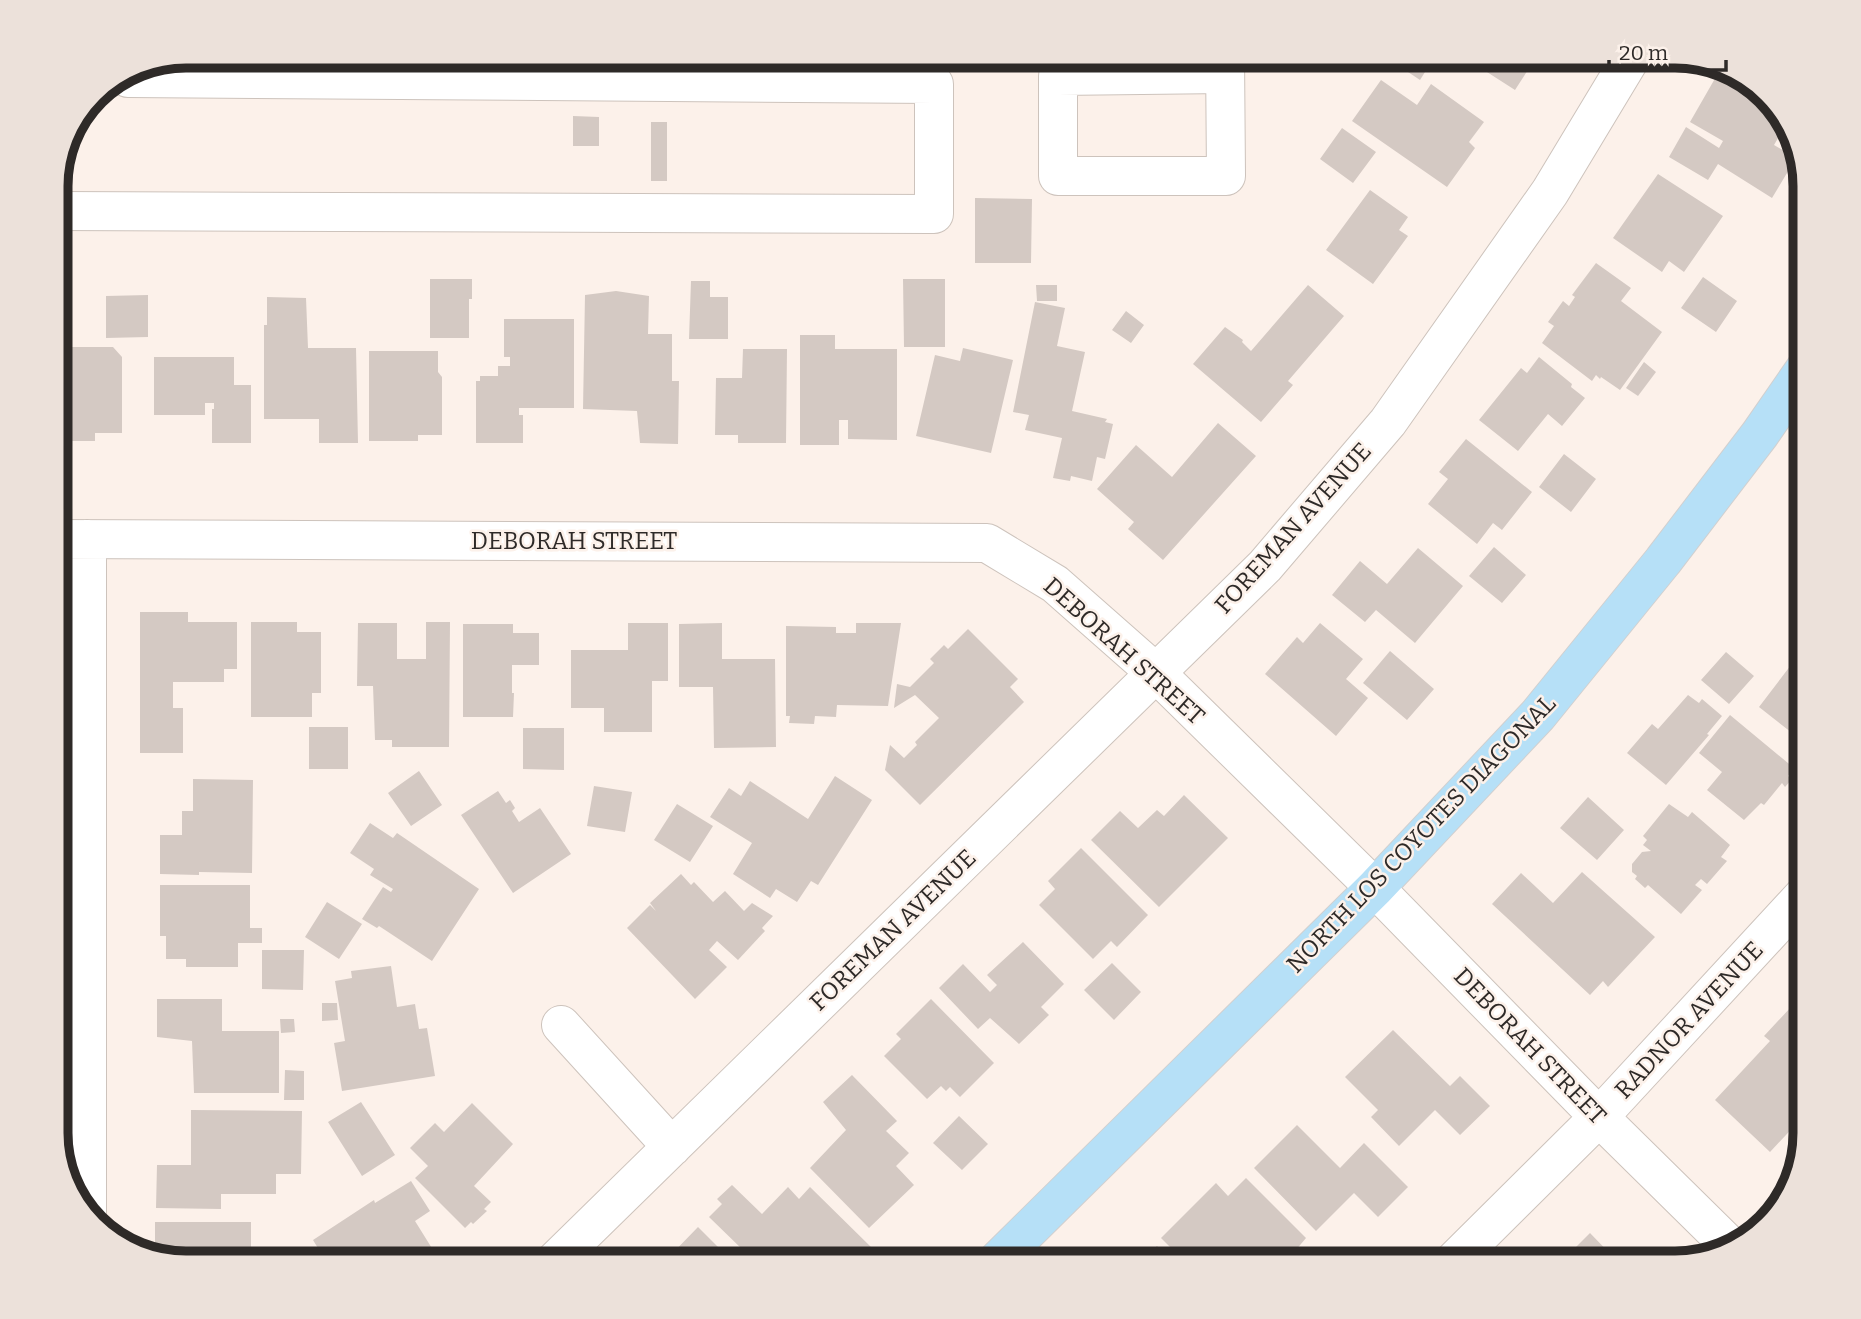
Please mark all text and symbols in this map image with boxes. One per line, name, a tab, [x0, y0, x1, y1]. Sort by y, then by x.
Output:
scale bar	[1609, 28, 1726, 72]
text: 20 m	[1619, 40, 1668, 66]
street label: FOREMAN AVENUE	[1209, 437, 1377, 619]
street label: DEBORAH STREET	[471, 527, 677, 555]
street label: DEBORAH STREET	[1038, 572, 1210, 730]
street label: NORTH LOS COYOTES DIAGONAL	[1281, 690, 1561, 978]
street label: FOREMAN AVENUE	[804, 844, 982, 1016]
street label: RADNOR AVENUE	[1609, 936, 1769, 1104]
street label: DEBORAH STREET	[1448, 962, 1612, 1130]

